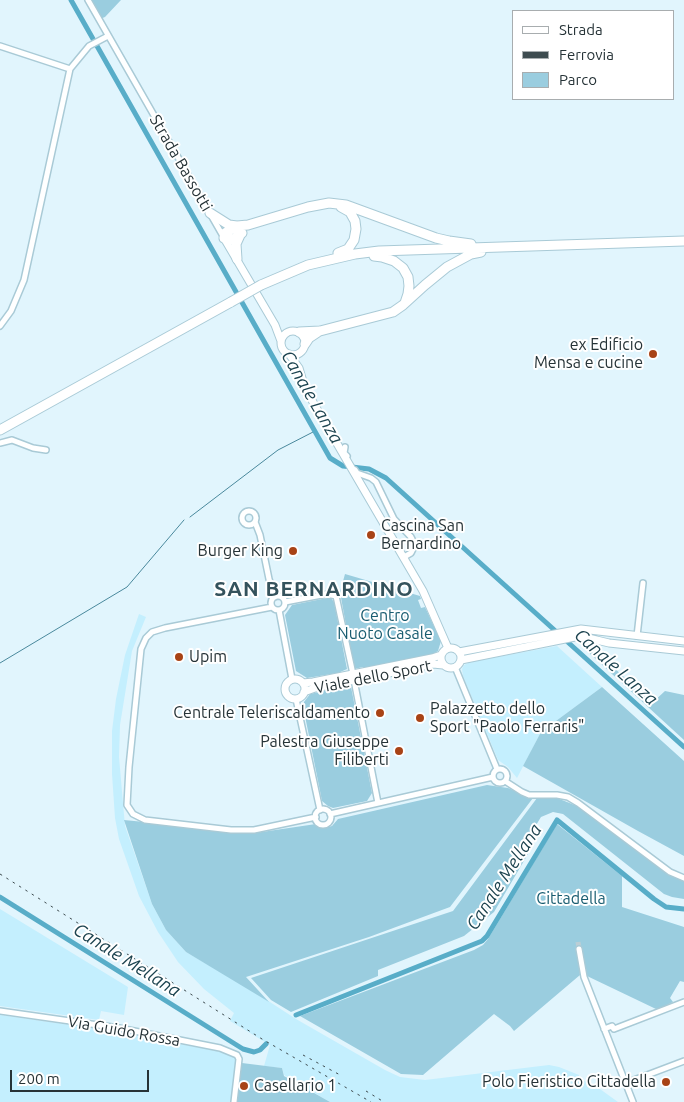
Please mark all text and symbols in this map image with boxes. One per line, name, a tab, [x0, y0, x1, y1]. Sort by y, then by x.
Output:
legend	[512, 10, 674, 100]
text: Strada	[559, 21, 603, 38]
text: Ferrovia	[559, 46, 614, 63]
text: Parco	[559, 71, 597, 88]
street label: Strada Bassotti	[146, 111, 216, 215]
place label: ex Edificio Mensa e cucine	[534, 335, 643, 373]
water label: Canale Lanza	[277, 347, 347, 447]
marker: ex Edificio Mensa e cucine	[647, 348, 659, 360]
place label: Cascina San Bernardino	[381, 516, 464, 554]
marker: Cascina San Bernardino	[365, 529, 377, 541]
place label: Burger King	[198, 541, 283, 561]
marker: Burger King	[287, 545, 299, 557]
district label: SAN BERNARDINO	[212, 576, 416, 602]
park label: Centro Nuoto Casale	[337, 606, 433, 644]
water label: Canale Lanza	[570, 624, 662, 710]
place label: Upim	[189, 647, 227, 667]
marker: Upim	[173, 651, 185, 663]
street label: Viale dello Sport	[313, 656, 433, 698]
place label: Palazzetto dello Sport "Paolo Ferraris"	[430, 699, 584, 737]
place label: Centrale Teleriscaldamento	[173, 703, 370, 723]
marker: Centrale Teleriscaldamento	[374, 707, 386, 719]
marker: Palazzetto dello Sport "Paolo Ferraris"	[414, 712, 426, 724]
place label: Palestra Giuseppe Filiberti	[260, 732, 389, 770]
marker: Palestra Giuseppe Filiberti	[393, 745, 405, 757]
water label: Canale Mellana	[462, 820, 546, 934]
park label: Cittadella	[536, 889, 606, 909]
water label: Canale Mellana	[69, 918, 185, 1002]
street label: Via Guido Rossa	[66, 1012, 182, 1050]
scale bar	[12, 1060, 151, 1092]
text: 200 m	[18, 1070, 60, 1087]
place label: Polo Fieristico Cittadella	[482, 1072, 656, 1092]
place label: Casellario 1	[254, 1076, 336, 1096]
marker: Polo Fieristico Cittadella	[660, 1076, 672, 1088]
marker: Casellario 1	[238, 1080, 250, 1092]

